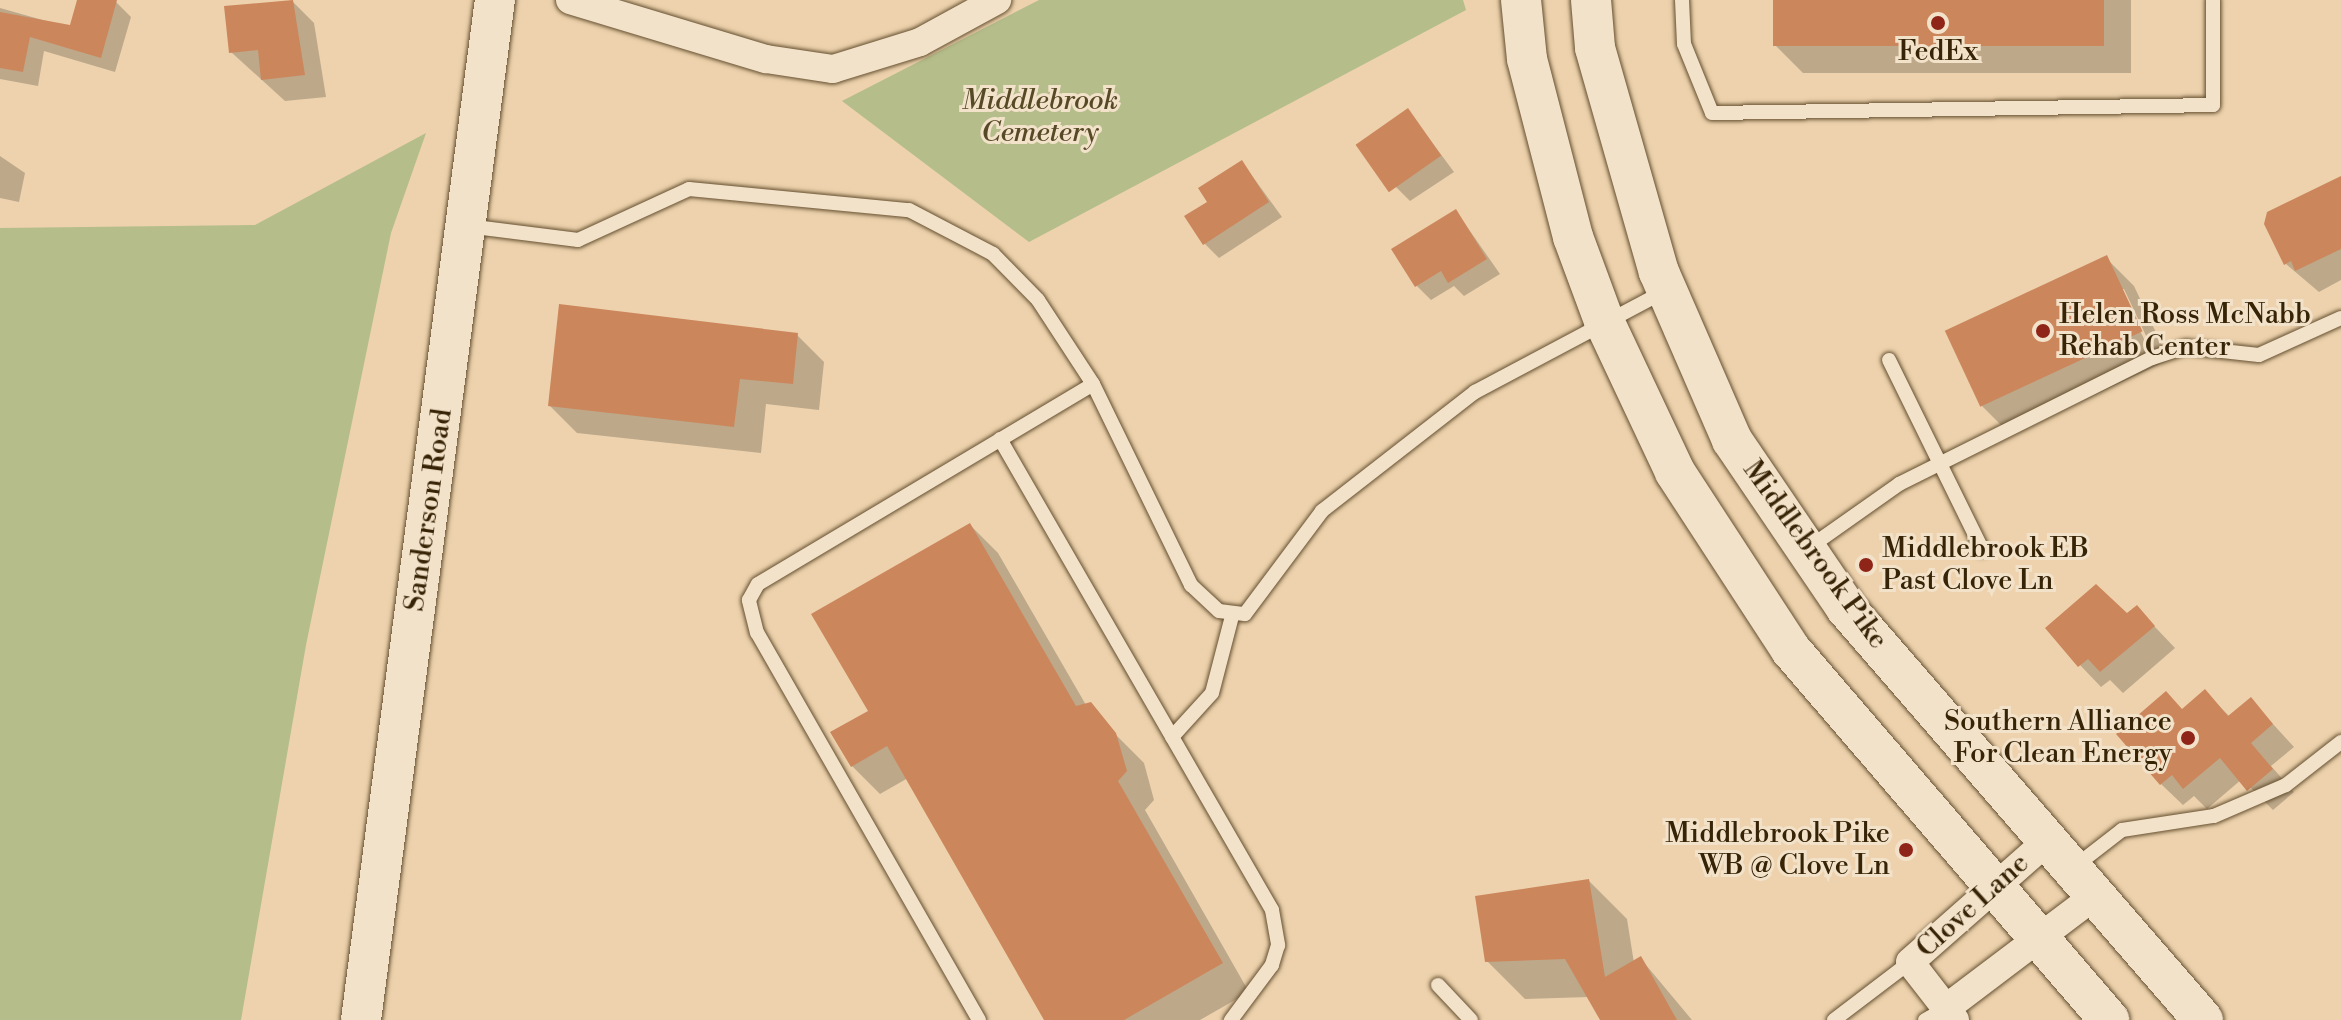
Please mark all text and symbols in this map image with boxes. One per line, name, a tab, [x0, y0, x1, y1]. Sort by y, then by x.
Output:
marker: FedEx	[1929, 14, 1947, 32]
place label: FedEx	[1898, 35, 1978, 69]
park label: Middlebrook Cemetery	[962, 84, 1118, 150]
place label: Helen Ross McNabb Rehab Center	[2059, 298, 2311, 364]
marker: Helen Ross McNabb Rehab Center	[2034, 322, 2052, 340]
street label: Sanderson Road	[398, 406, 460, 614]
street label: Middlebrook Pike	[1735, 454, 1895, 656]
place label: Middlebrook EB Past Clove Ln	[1882, 532, 2089, 598]
marker: Middlebrook EB Past Clove Ln	[1857, 556, 1875, 574]
place label: Southern Alliance For Clean Energy	[1944, 705, 2172, 771]
marker: Southern Alliance For Clean Energy	[2179, 729, 2197, 747]
place label: Middlebrook Pike WB @ Clove Ln	[1665, 817, 1890, 883]
marker: Middlebrook Pike WB @ Clove Ln	[1897, 841, 1915, 859]
street label: Clove Lane	[1910, 847, 2036, 965]

